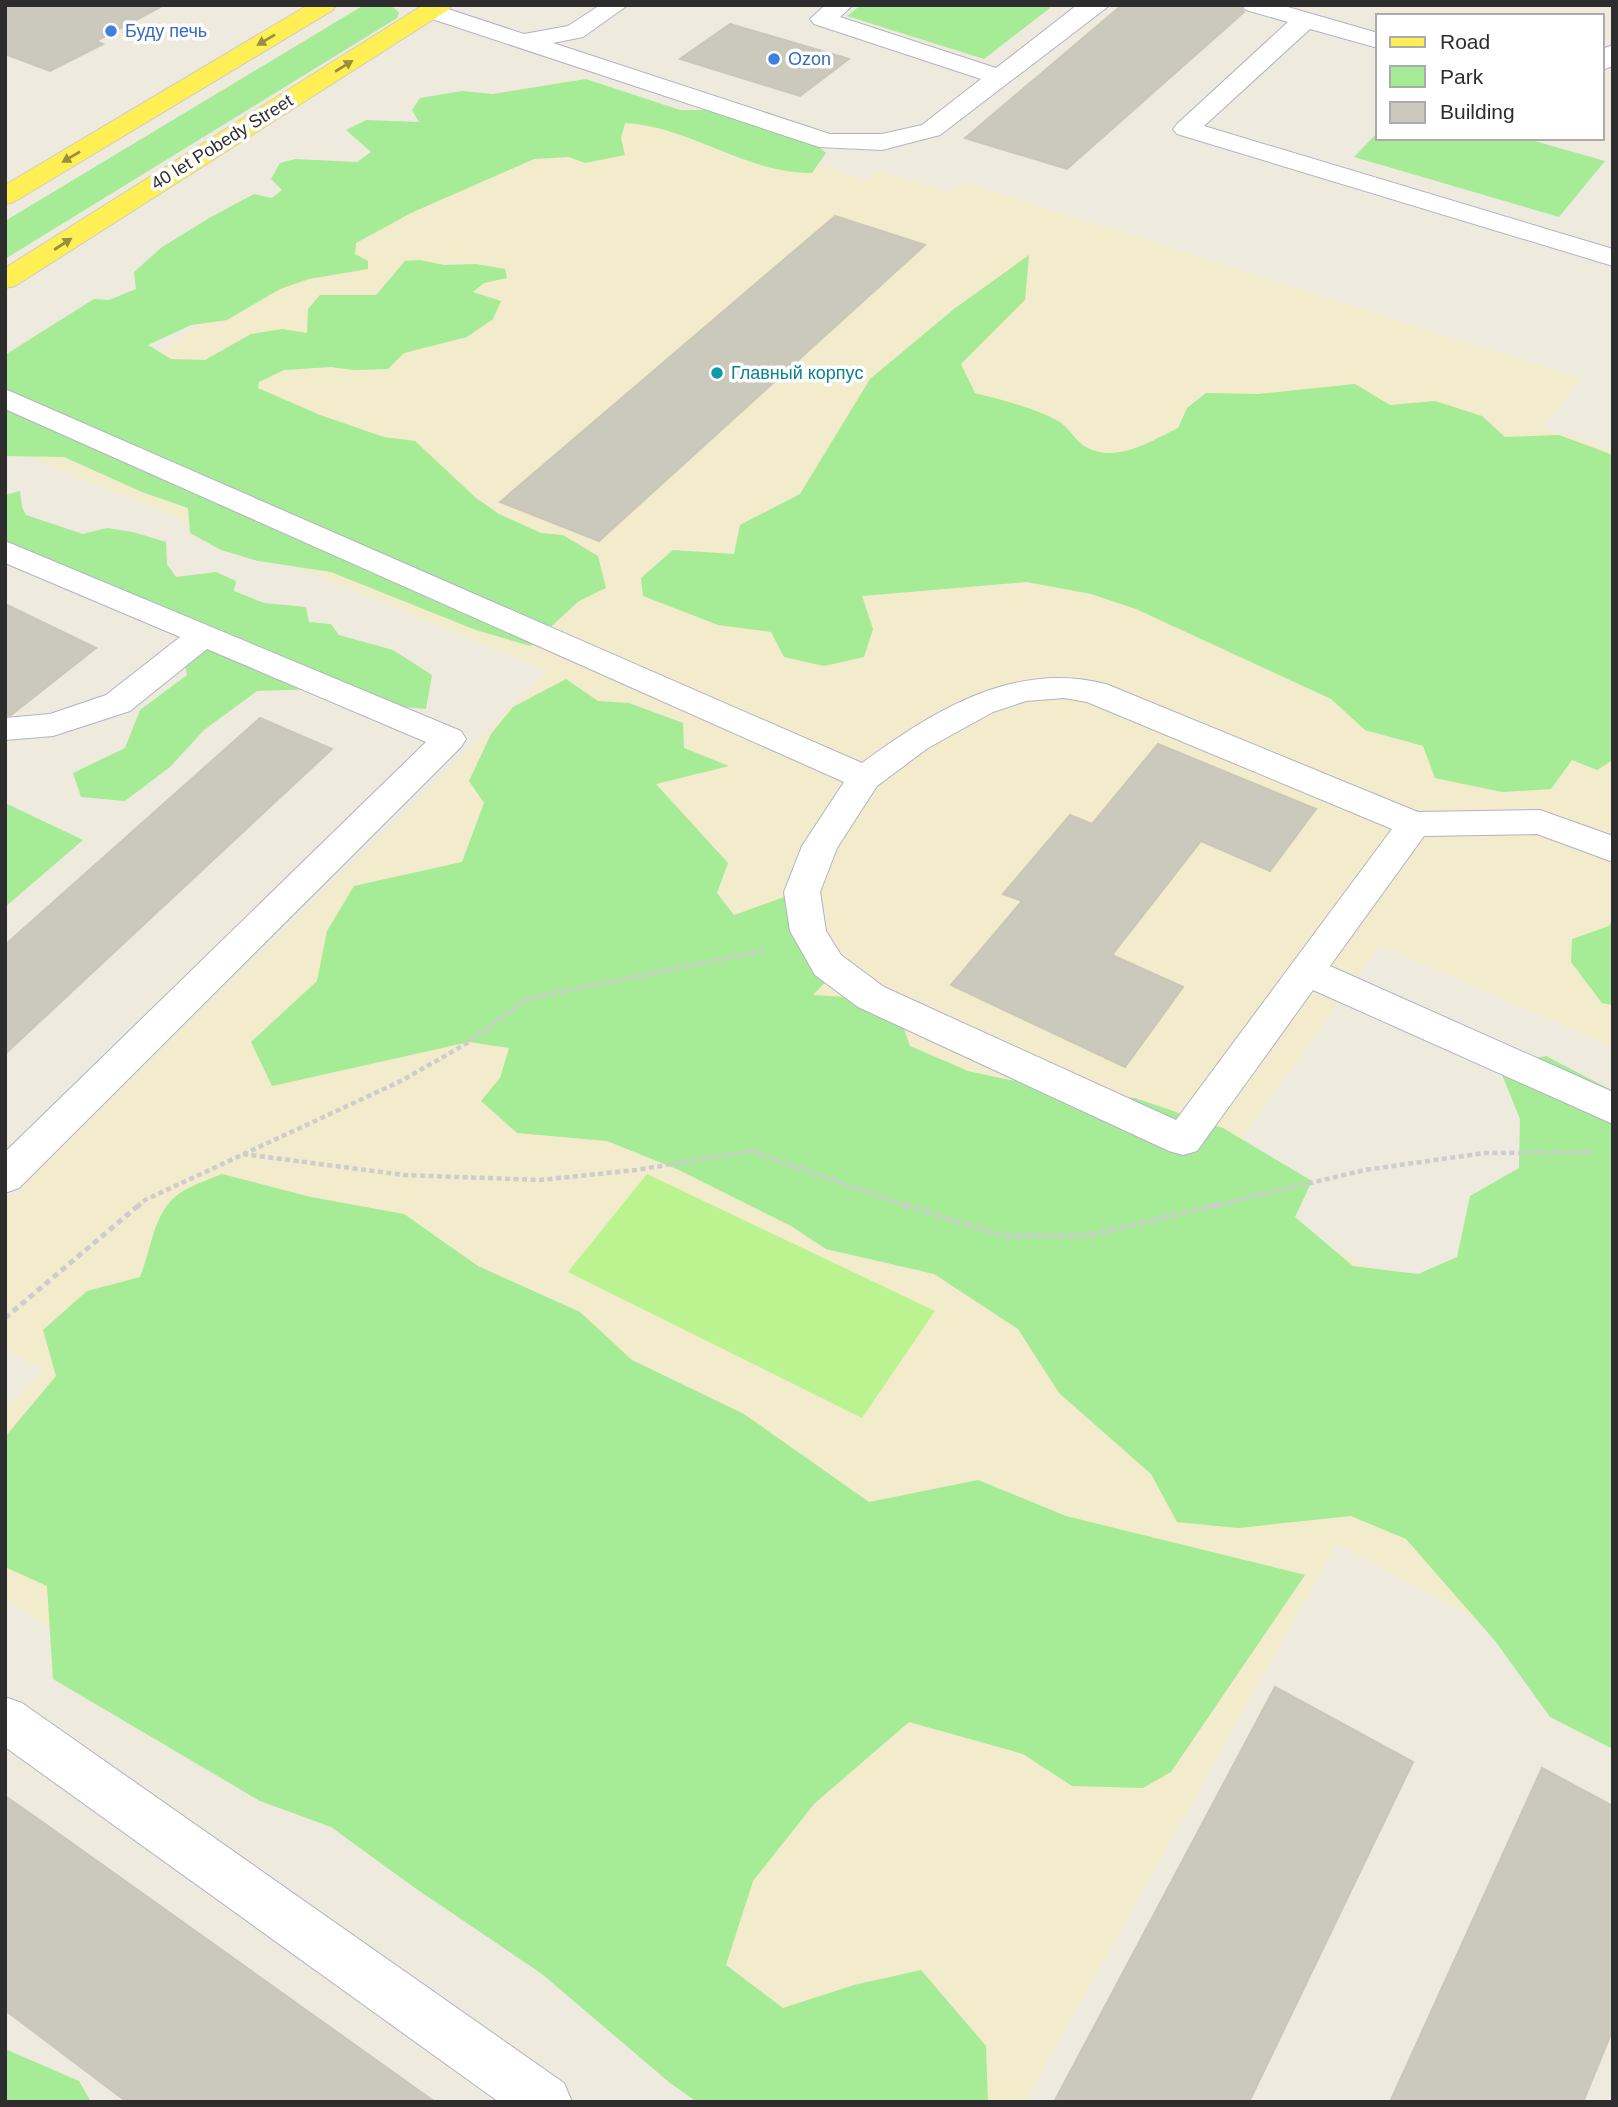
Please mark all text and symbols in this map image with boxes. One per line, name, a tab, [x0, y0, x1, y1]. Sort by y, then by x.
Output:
legend	[1376, 14, 1604, 140]
place label: Буду печь	[125, 21, 207, 41]
marker: Буду печь	[103, 23, 119, 39]
text: Road	[1440, 30, 1490, 53]
one-way arrow	[257, 34, 276, 46]
place label: Ozon	[788, 49, 831, 69]
marker: Ozon	[766, 51, 782, 67]
one-way arrow	[334, 59, 353, 72]
text: Park	[1440, 65, 1484, 88]
street label: 40 let Pobedy Street	[148, 90, 296, 194]
text: Building	[1440, 100, 1515, 123]
one-way arrow	[61, 150, 80, 163]
one-way arrow	[53, 237, 72, 250]
place label: Главный корпус	[731, 363, 863, 383]
marker: Главный корпус	[709, 365, 725, 381]

